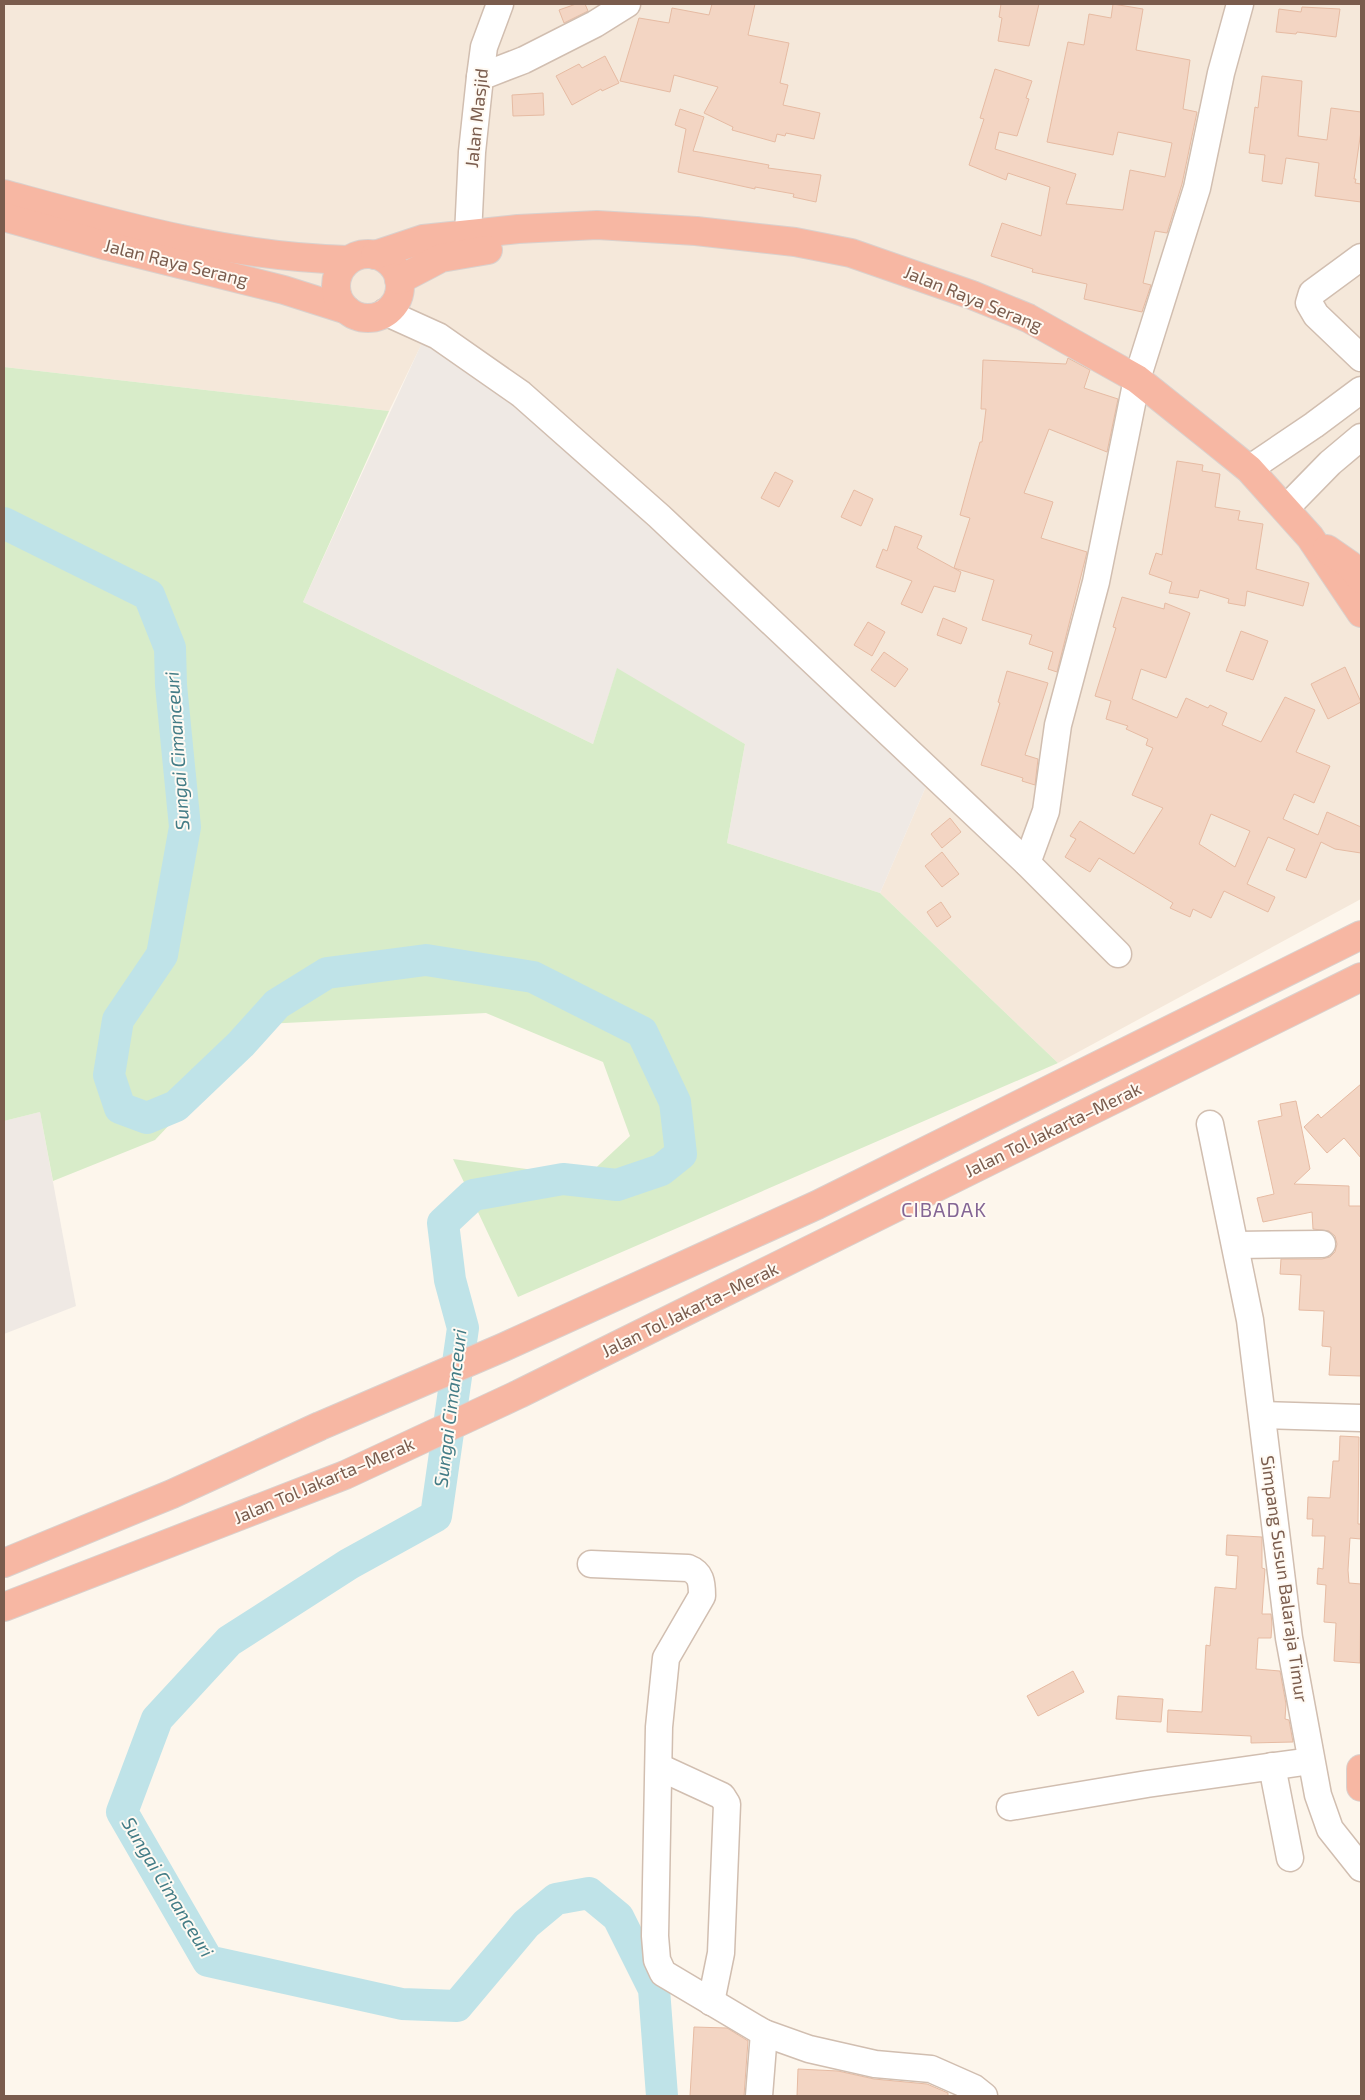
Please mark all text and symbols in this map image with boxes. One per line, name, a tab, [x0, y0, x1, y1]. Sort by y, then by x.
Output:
street label: Jalan Masjid	[460, 67, 492, 169]
street label: Jalan Raya Serang	[102, 234, 250, 291]
street label: Jalan Raya Serang	[901, 260, 1046, 336]
water label: Sungai Cimanceuri	[159, 670, 194, 831]
street label: Jalan Tol Jakarta–Merak	[961, 1077, 1145, 1181]
district label: CIBADAK	[901, 1197, 987, 1221]
street label: Jalan Tol Jakarta–Merak	[598, 1257, 782, 1361]
water label: Sungai Cimanceuri	[428, 1327, 471, 1488]
street label: Jalan Tol Jakarta–Merak	[230, 1432, 417, 1528]
street label: Simpang Susun Balaraja Timur	[1257, 1454, 1313, 1704]
water label: Sungai Cimanceuri	[118, 1813, 219, 1961]

